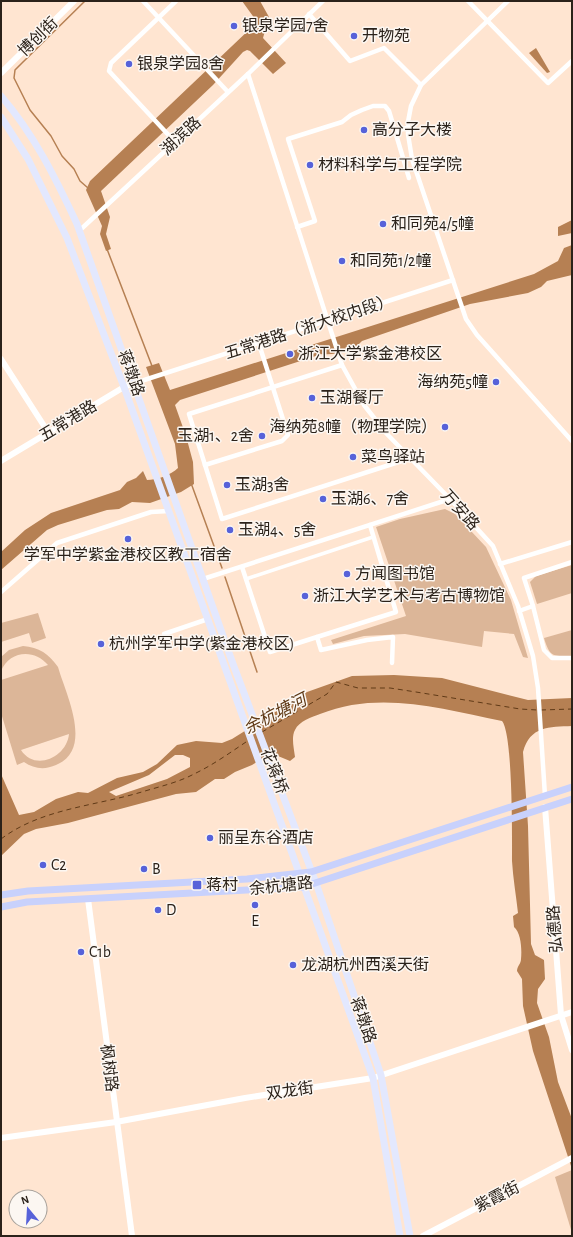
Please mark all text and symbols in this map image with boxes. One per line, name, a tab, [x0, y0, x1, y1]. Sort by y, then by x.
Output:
street label: 博创街	[14, 14, 61, 59]
place label: 银泉学园7舍	[242, 17, 329, 34]
marker: 银泉学园7舍	[229, 21, 239, 31]
place label: 开物苑	[362, 27, 410, 44]
marker: 开物苑	[349, 31, 359, 41]
place label: 银泉学园8舍	[137, 55, 225, 72]
marker: 银泉学园8舍	[124, 59, 134, 69]
street label: 湖滨路	[157, 113, 204, 158]
place label: 高分子大楼	[372, 121, 452, 138]
marker: 高分子大楼	[359, 125, 369, 135]
place label: 材料科学与工程学院	[318, 156, 462, 173]
marker: 材料科学与工程学院	[305, 160, 315, 170]
place label: 和同苑4/5幢	[391, 215, 474, 232]
marker: 和同苑4/5幢	[378, 219, 388, 229]
place label: 和同苑1/2幢	[350, 252, 431, 269]
marker: 和同苑1/2幢	[337, 256, 347, 266]
street label: 五常港路（浙大校内段）	[223, 291, 395, 362]
place label: 浙江大学紫金港校区	[298, 345, 442, 362]
street label: 蒋墩路	[115, 347, 148, 398]
marker: 浙江大学紫金港校区	[285, 349, 295, 359]
place label: 海纳苑5幢	[417, 373, 488, 390]
marker: 海纳苑5幢	[491, 377, 501, 387]
place label: 玉湖餐厅	[320, 389, 384, 406]
marker: 玉湖餐厅	[307, 393, 317, 403]
street label: 五常港路	[36, 397, 100, 444]
place label: 海纳苑8幢（物理学院）	[269, 418, 437, 435]
marker: 海纳苑8幢（物理学院）	[440, 422, 450, 432]
place label: 玉湖1、2舍	[177, 427, 254, 444]
marker: 玉湖1、2舍	[257, 431, 267, 441]
place label: 菜鸟驿站	[361, 448, 425, 465]
marker: 菜鸟驿站	[348, 452, 358, 462]
place label: 玉湖3舍	[235, 476, 290, 493]
marker: 玉湖3舍	[222, 480, 232, 490]
street label: 万安路	[438, 486, 483, 533]
place label: 玉湖6、7舍	[331, 490, 409, 507]
marker: 玉湖6、7舍	[318, 494, 328, 504]
place label: 玉湖4、5舍	[238, 521, 316, 538]
marker: 玉湖4、5舍	[225, 525, 235, 535]
marker: 学军中学紫金港校区教工宿舍	[123, 534, 133, 544]
place label: 学军中学紫金港校区教工宿舍	[24, 546, 232, 563]
place label: 方闻图书馆	[355, 565, 435, 582]
marker: 方闻图书馆	[342, 569, 352, 579]
place label: 浙江大学艺术与考古博物馆	[313, 587, 505, 604]
marker: 浙江大学艺术与考古博物馆	[300, 591, 310, 601]
place label: 杭州学军中学(紫金港校区)	[109, 635, 295, 652]
marker: 杭州学军中学(紫金港校区)	[96, 639, 106, 649]
water label: 余杭塘河	[240, 689, 312, 737]
street label: 花蒋桥	[258, 746, 290, 796]
place label: 丽呈东谷酒店	[218, 829, 314, 846]
marker: 丽呈东谷酒店	[205, 833, 215, 843]
place label: C2	[51, 857, 67, 873]
marker: C2	[38, 860, 48, 870]
place label: B	[152, 861, 161, 877]
marker: B	[139, 864, 149, 874]
street label: 余杭塘路	[248, 874, 314, 897]
place label: 蒋村	[206, 876, 238, 893]
marker: 蒋村	[191, 879, 203, 891]
marker: E	[250, 900, 260, 910]
place label: D	[166, 902, 176, 918]
street label: 弘德路	[544, 904, 565, 954]
marker: D	[153, 905, 163, 915]
place label: E	[251, 913, 259, 929]
place label: C1b	[89, 944, 111, 960]
marker: C1b	[76, 947, 86, 957]
place label: 龙湖杭州西溪天街	[301, 956, 429, 973]
marker: 龙湖杭州西溪天街	[288, 960, 298, 970]
street label: 蒋墩路	[348, 994, 379, 1045]
street label: 枫树路	[98, 1043, 121, 1093]
street label: 双龙街	[265, 1079, 315, 1102]
street label: 紫霞街	[472, 1178, 522, 1215]
north arrow	[8, 1189, 48, 1229]
text: N	[20, 1194, 30, 1206]

